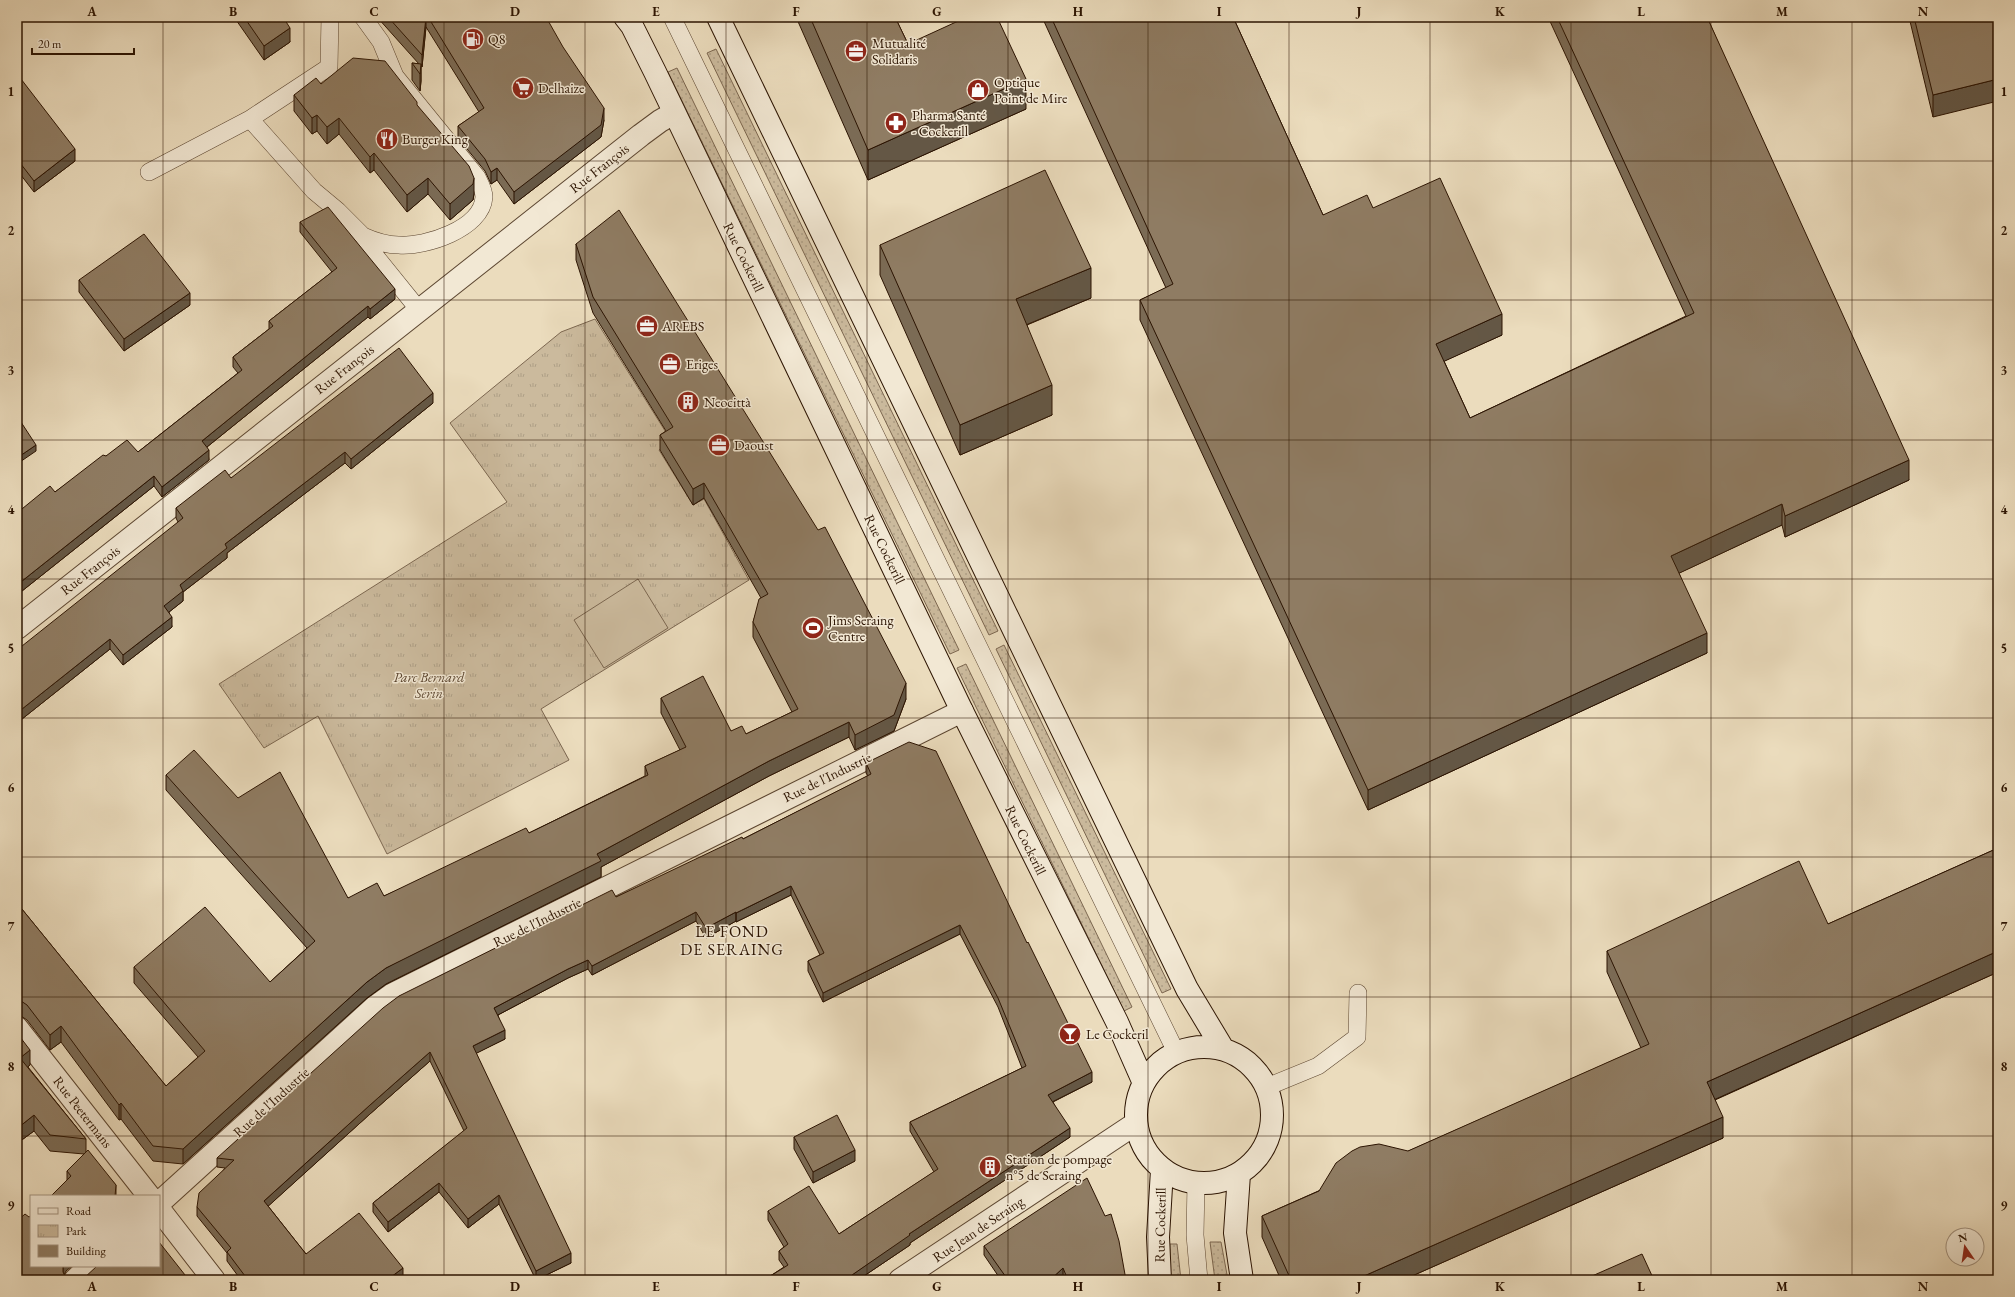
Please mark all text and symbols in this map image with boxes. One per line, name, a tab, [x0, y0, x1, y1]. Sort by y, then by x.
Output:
text: A	[86, 3, 97, 20]
text: B	[229, 3, 237, 20]
text: C	[369, 3, 379, 20]
text: D	[510, 3, 520, 20]
text: E	[652, 3, 660, 20]
text: F	[792, 3, 800, 20]
text: G	[932, 3, 942, 20]
text: H	[1073, 3, 1084, 20]
text: I	[1217, 3, 1222, 20]
text: J	[1355, 3, 1362, 20]
text: K	[1495, 3, 1506, 20]
text: L	[1637, 3, 1645, 20]
text: M	[1776, 3, 1788, 20]
text: N	[1918, 3, 1929, 20]
fuel station icon: Q8	[460, 26, 486, 52]
scale bar	[32, 30, 134, 56]
place label: Q8	[488, 30, 506, 48]
place label: Mutualité Solidaris	[872, 34, 927, 68]
text: 20 m	[38, 36, 62, 52]
office icon: Mutualité Solidaris	[843, 38, 869, 64]
place label: Optique Point de Mire	[994, 73, 1068, 107]
supermarket icon: Delhaize	[510, 75, 536, 101]
shop icon: Optique Point de Mire	[965, 77, 991, 103]
place label: Delhaize	[538, 79, 585, 97]
text: 1	[8, 83, 15, 100]
text: 1	[2001, 83, 2008, 100]
place label: Pharma Santé - Cockerill	[912, 106, 986, 140]
pharmacy icon: Pharma Santé - Cockerill	[883, 110, 909, 136]
restaurant icon: Burger King	[374, 126, 400, 152]
place label: Burger King	[402, 130, 469, 148]
street label: Rue François	[566, 139, 633, 197]
street label: Rue Cockerill	[719, 219, 769, 295]
text: 2	[8, 222, 15, 239]
text: 2	[2001, 222, 2008, 239]
office icon: AREBS	[634, 313, 660, 339]
place label: AREBS	[661, 317, 704, 335]
street label: Rue François	[311, 340, 378, 398]
office icon: Eriges	[657, 351, 683, 377]
place label: Eriges	[686, 355, 719, 373]
text: 3	[8, 362, 15, 379]
text: 3	[2001, 362, 2008, 379]
building icon: Neocittà	[675, 389, 701, 415]
place label: Neocittà	[704, 393, 751, 411]
office icon: Daoust	[706, 432, 732, 458]
place label: Daoust	[734, 436, 774, 454]
text: 4	[8, 501, 15, 518]
text: 4	[2001, 501, 2008, 518]
street label: Rue Cockerill	[860, 511, 910, 587]
street label: Rue François	[57, 541, 124, 599]
place label: Jims Seraing Centre	[827, 611, 894, 645]
sports icon: Jims Seraing Centre	[800, 615, 826, 641]
text: 5	[8, 640, 14, 657]
text: 5	[2001, 640, 2007, 657]
park label: Parc Bernard Serin	[394, 668, 465, 702]
street label: Rue de l'Industrie	[780, 748, 875, 806]
text: 6	[8, 779, 15, 796]
text: 6	[2001, 779, 2008, 796]
street label: Rue Cockerill	[1001, 802, 1051, 878]
street label: Rue de l'Industrie	[490, 893, 585, 951]
text: 7	[8, 918, 15, 935]
text: 7	[2001, 918, 2008, 935]
district label: LE FOND DE SERAING	[680, 921, 784, 960]
bar icon: Le Cockeril	[1057, 1021, 1083, 1047]
place label: Le Cockeril	[1086, 1025, 1149, 1043]
text: 8	[8, 1058, 15, 1075]
text: 8	[2001, 1058, 2008, 1075]
street label: Rue de l'Industrie	[229, 1063, 313, 1141]
street label: Rue Peetermans	[49, 1072, 117, 1152]
place label: Station de pompage n°5 de Seraing	[1006, 1150, 1113, 1184]
building icon: Station de pompage n°5 de Seraing	[977, 1154, 1003, 1180]
street label: Rue Cockerill	[1150, 1187, 1170, 1263]
street label: Rue Jean de Seraing	[929, 1191, 1028, 1266]
legend	[30, 1195, 160, 1267]
text: 9	[8, 1197, 15, 1214]
text: 9	[2001, 1197, 2008, 1214]
text: Road	[66, 1203, 92, 1219]
text: Park	[66, 1223, 87, 1239]
north arrow	[1945, 1227, 1985, 1267]
text: N	[1957, 1229, 1969, 1245]
text: Building	[66, 1243, 107, 1259]
text: A	[86, 1278, 97, 1295]
text: B	[229, 1278, 237, 1295]
text: C	[369, 1278, 379, 1295]
text: D	[510, 1278, 520, 1295]
text: E	[652, 1278, 660, 1295]
text: F	[792, 1278, 800, 1295]
text: G	[932, 1278, 942, 1295]
text: H	[1073, 1278, 1084, 1295]
text: I	[1217, 1278, 1222, 1295]
text: J	[1355, 1278, 1362, 1295]
text: K	[1495, 1278, 1506, 1295]
text: L	[1637, 1278, 1645, 1295]
text: M	[1776, 1278, 1788, 1295]
text: N	[1918, 1278, 1929, 1295]

